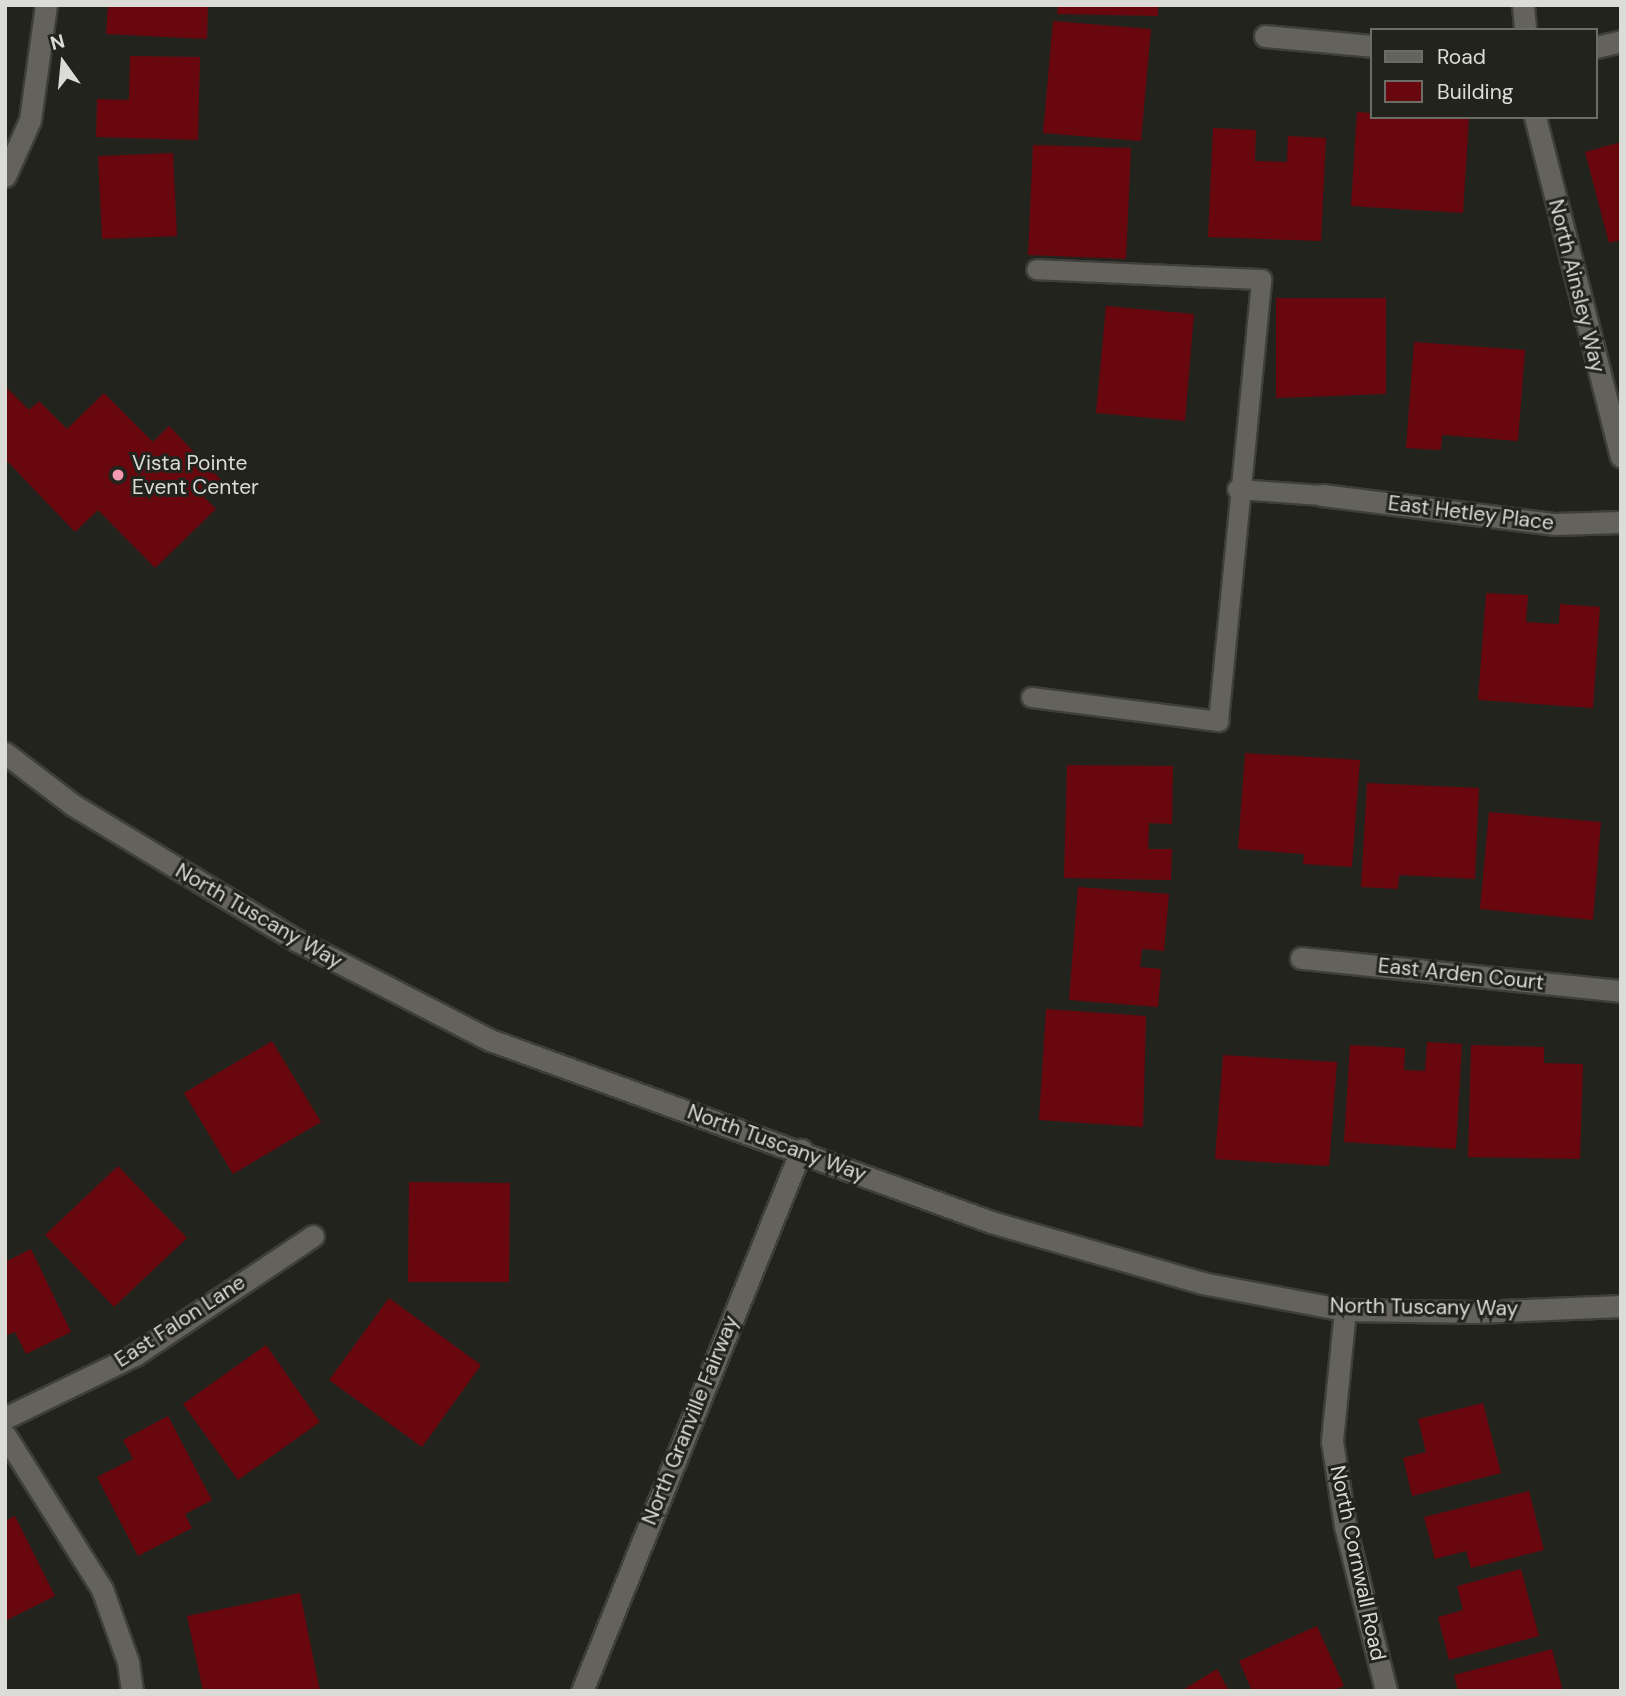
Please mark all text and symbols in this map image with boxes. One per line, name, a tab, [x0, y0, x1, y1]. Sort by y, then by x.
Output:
north arrow	[28, 28, 98, 98]
text: N	[47, 28, 67, 56]
legend	[1370, 28, 1598, 119]
text: Road	[1437, 43, 1486, 71]
text: Building	[1437, 78, 1513, 106]
street label: North Ainsley Way	[1543, 197, 1611, 375]
place label: Vista Pointe Event Center	[132, 450, 259, 500]
marker: Vista Pointe Event Center	[110, 467, 126, 483]
street label: East Hetley Place	[1387, 490, 1555, 536]
street label: North Tuscany Way	[171, 858, 347, 974]
street label: East Arden Court	[1377, 953, 1545, 995]
street label: North Tuscany Way	[684, 1099, 870, 1187]
street label: East Falon Lane	[110, 1269, 250, 1373]
street label: North Tuscany Way	[1330, 1293, 1518, 1321]
street label: North Granville Fairway	[636, 1312, 744, 1528]
street label: North Cornwall Road	[1325, 1463, 1391, 1663]

